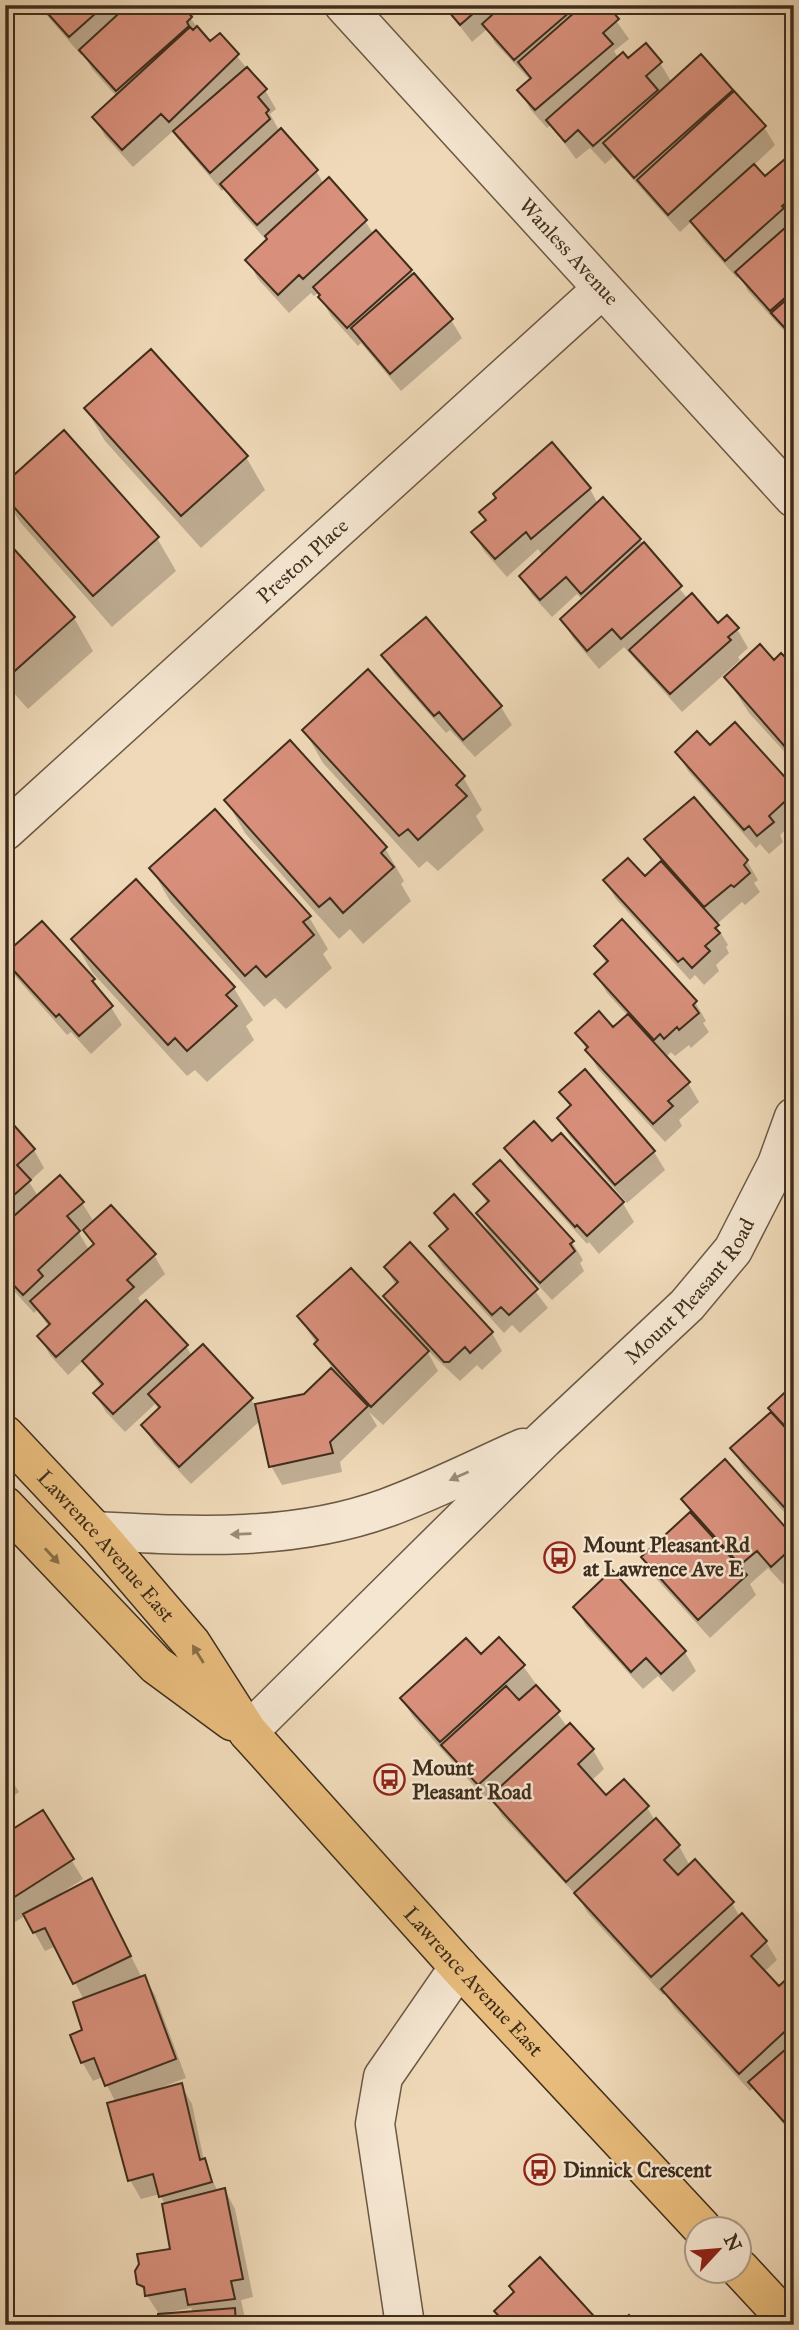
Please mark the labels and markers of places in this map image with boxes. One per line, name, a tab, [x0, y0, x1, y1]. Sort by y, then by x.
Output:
place label: Mount Pleasant Rd at Lawrence Ave E	[583, 1532, 750, 1582]
bus stop icon: Mount Pleasant Rd at Lawrence Ave E	[543, 1540, 577, 1574]
place label: Mount Pleasant Road	[412, 1755, 532, 1805]
bus stop icon: Mount Pleasant Road	[372, 1763, 406, 1797]
bus stop icon: Dinnick Crescent	[523, 2153, 557, 2187]
place label: Dinnick Crescent	[563, 2157, 712, 2183]

